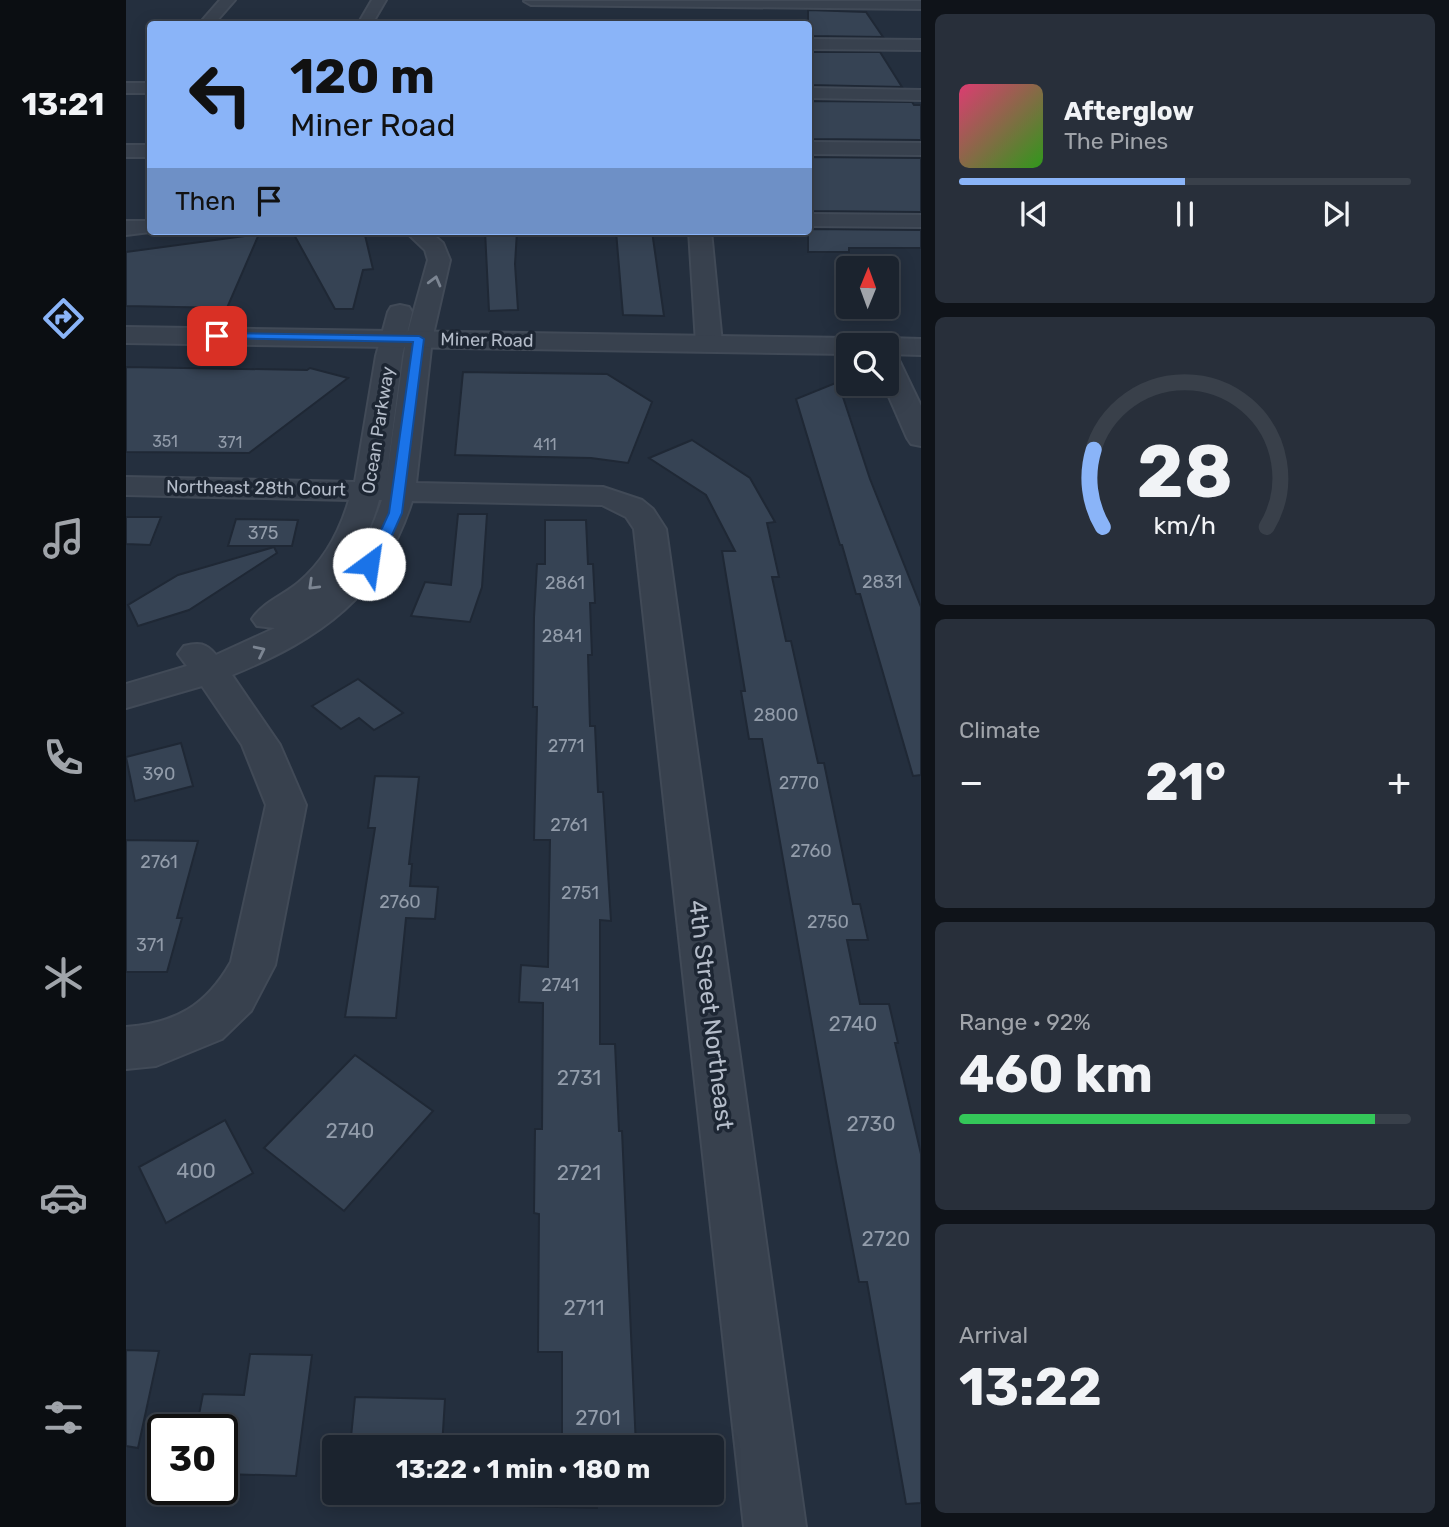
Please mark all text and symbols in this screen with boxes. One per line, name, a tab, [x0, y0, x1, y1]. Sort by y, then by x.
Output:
text: 120 m	[290, 47, 435, 105]
icon: left	[175, 49, 266, 140]
text: 13:21	[21, 85, 105, 123]
text: Afterglow	[1064, 96, 1194, 127]
text: Miner Road	[290, 106, 456, 144]
text: The Pines	[1064, 127, 1168, 155]
icon: arrive	[250, 182, 288, 220]
text: Then	[175, 186, 236, 217]
icon: previous	[1015, 195, 1053, 233]
icon: pause	[1166, 195, 1204, 233]
icon: next	[1317, 195, 1355, 233]
north arrow	[836, 256, 900, 318]
map controls	[836, 256, 899, 396]
one-way arrow	[426, 275, 441, 287]
icon: directions	[39, 294, 88, 343]
pin	[187, 306, 247, 366]
icon: arrive	[198, 317, 236, 355]
street label: Miner Road	[440, 328, 534, 352]
button: search	[836, 333, 899, 396]
street label: Ocean Parkway	[357, 365, 399, 495]
text: 28	[1137, 429, 1233, 515]
house number: 351	[152, 432, 178, 451]
house number: 371	[218, 433, 242, 452]
house number: 411	[533, 435, 557, 454]
street label: Northeast 28th Court	[166, 475, 346, 501]
text: km/h	[1154, 511, 1216, 540]
icon: music	[39, 514, 88, 563]
house number: 375	[248, 522, 278, 544]
position arrow	[332, 527, 406, 601]
house number: 2831	[862, 571, 902, 593]
house number: 2861	[545, 572, 585, 594]
one-way arrow	[308, 577, 321, 590]
house number: 2841	[542, 625, 582, 647]
one-way arrow	[253, 645, 265, 659]
house number: 2800	[754, 704, 798, 726]
text: Climate	[959, 716, 1040, 744]
icon: phone	[39, 733, 88, 782]
house number: 2771	[548, 735, 584, 757]
text: 21°	[1145, 751, 1226, 813]
text: −	[959, 759, 984, 805]
text: +	[1387, 759, 1411, 805]
house number: 390	[143, 763, 175, 785]
house number: 2770	[779, 772, 819, 794]
house number: 2761	[550, 814, 588, 836]
house number: 2760	[790, 840, 832, 862]
house number: 2761	[140, 851, 178, 873]
house number: 2751	[561, 882, 599, 904]
house number: 2760	[379, 891, 421, 913]
street label: 4th Street Northeast	[683, 898, 739, 1132]
house number: 2750	[807, 911, 849, 933]
house number: 371	[136, 934, 164, 956]
icon: climate	[39, 953, 88, 1002]
house number: 2741	[541, 974, 579, 996]
text: Range · 92%	[959, 1008, 1091, 1036]
house number: 2740	[829, 1011, 877, 1036]
text: 460 km	[959, 1043, 1153, 1105]
house number: 2731	[557, 1065, 601, 1090]
house number: 2730	[846, 1111, 896, 1136]
house number: 2740	[326, 1118, 374, 1143]
house number: 400	[176, 1158, 216, 1183]
house number: 2721	[557, 1160, 601, 1185]
icon: car	[39, 1173, 88, 1222]
house number: 2720	[862, 1226, 910, 1251]
house number: 2711	[563, 1295, 605, 1320]
text: Arrival	[959, 1321, 1028, 1349]
text: 13:22	[959, 1356, 1102, 1418]
icon: filters	[39, 1393, 88, 1442]
house number: 2701	[575, 1405, 621, 1430]
speed limit sign: 30	[147, 1414, 238, 1505]
text: 13:22 · 1 min · 180 m	[396, 1454, 650, 1485]

